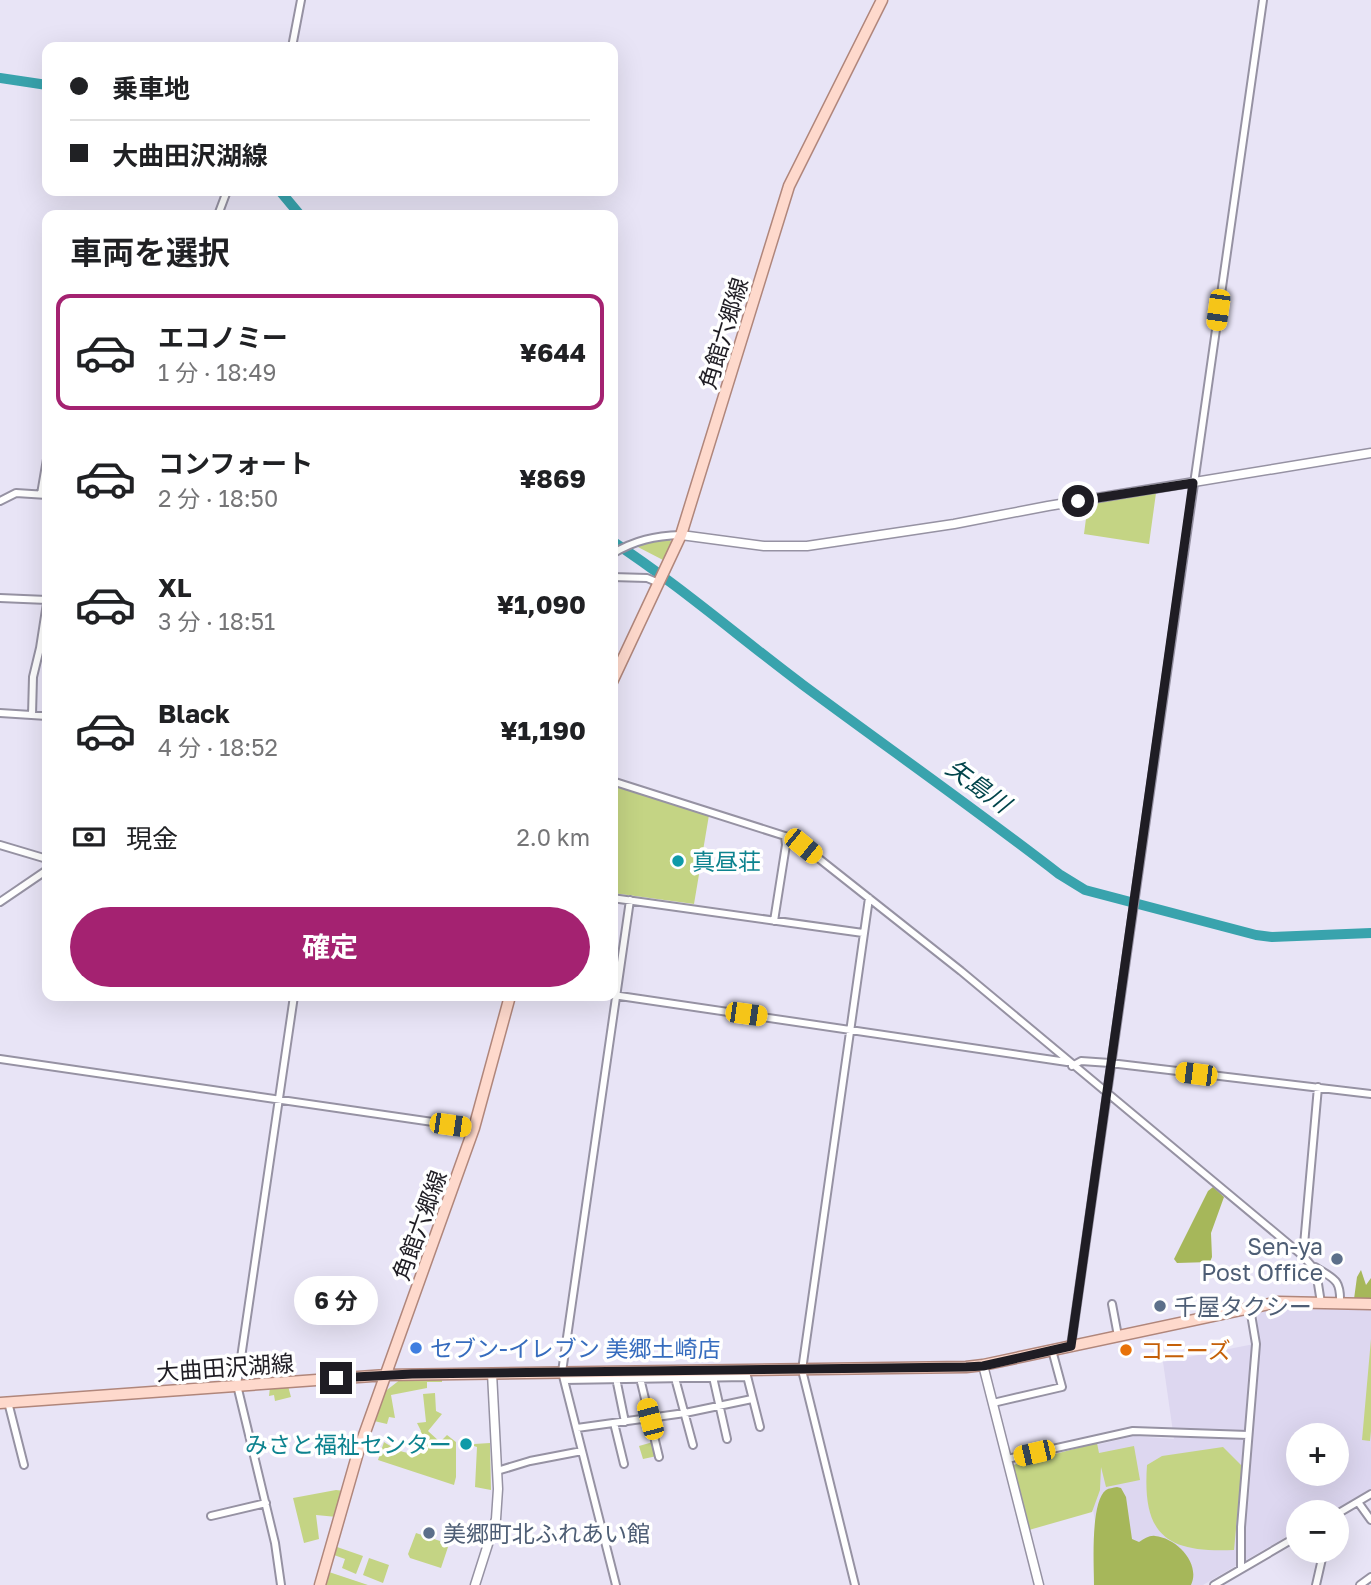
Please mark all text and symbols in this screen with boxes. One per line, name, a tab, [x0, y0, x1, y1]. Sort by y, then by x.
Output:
text: 乗車地	[112, 73, 190, 104]
text: 大曲田沢湖線	[112, 140, 268, 171]
text: 車両を選択	[70, 233, 230, 271]
street label: 角館六郷線	[693, 274, 753, 392]
car	[1205, 288, 1232, 332]
icon: car	[74, 321, 137, 384]
text: エコノミー	[158, 322, 288, 353]
text: ¥644	[520, 337, 586, 368]
text: 1 分 · 18:49	[158, 358, 276, 386]
icon: car	[74, 447, 137, 510]
text: コンフォート	[158, 448, 313, 479]
text: ¥869	[519, 463, 586, 494]
text: 2 分 · 18:50	[158, 484, 278, 512]
route start	[1062, 485, 1094, 517]
text: XL	[158, 572, 192, 603]
icon: car	[74, 573, 137, 636]
text: ¥1,090	[497, 589, 586, 620]
text: 3 分 · 18:51	[158, 607, 275, 635]
text: Black	[158, 698, 230, 729]
icon: car	[74, 699, 137, 762]
text: ¥1,190	[500, 715, 586, 746]
text: 4 分 · 18:52	[158, 733, 278, 761]
water label: 矢島川	[941, 752, 1019, 820]
icon: cash	[70, 818, 108, 856]
text: 現金	[126, 823, 178, 854]
text: 2.0 km	[516, 823, 590, 851]
car	[781, 825, 826, 867]
place label: 真昼荘	[692, 847, 761, 875]
marker: 真昼荘	[670, 853, 686, 869]
button: 確定	[70, 907, 590, 987]
car	[724, 1001, 769, 1027]
car	[1174, 1061, 1219, 1087]
car	[428, 1112, 473, 1138]
street label: 角館六郷線	[386, 1166, 452, 1284]
place label: Sen-ya Post Office	[1201, 1232, 1323, 1286]
marker: Sen-ya Post Office	[1329, 1251, 1345, 1267]
callout: 6 分	[294, 1276, 378, 1326]
text: 6 分	[314, 1286, 358, 1314]
place label: 千屋タクシー	[1174, 1292, 1312, 1320]
marker: 千屋タクシー	[1152, 1298, 1168, 1314]
place label: セブン-イレブン 美郷土崎店	[430, 1334, 721, 1362]
place label: コニーズ	[1140, 1336, 1231, 1364]
marker: セブン-イレブン 美郷土崎店	[408, 1340, 424, 1356]
marker: コニーズ	[1118, 1342, 1134, 1358]
street label: 大曲田沢湖線	[155, 1348, 295, 1386]
route end	[320, 1362, 352, 1394]
car	[635, 1396, 666, 1442]
map controls	[1286, 1423, 1349, 1563]
button: +	[1286, 1423, 1349, 1486]
place label: みさと福祉センター	[245, 1430, 452, 1458]
marker: みさと福祉センター	[458, 1436, 474, 1452]
car	[1012, 1438, 1057, 1468]
button: −	[1286, 1500, 1349, 1563]
place label: 美郷町北ふれあい館	[443, 1519, 650, 1547]
marker: 美郷町北ふれあい館	[421, 1525, 437, 1541]

